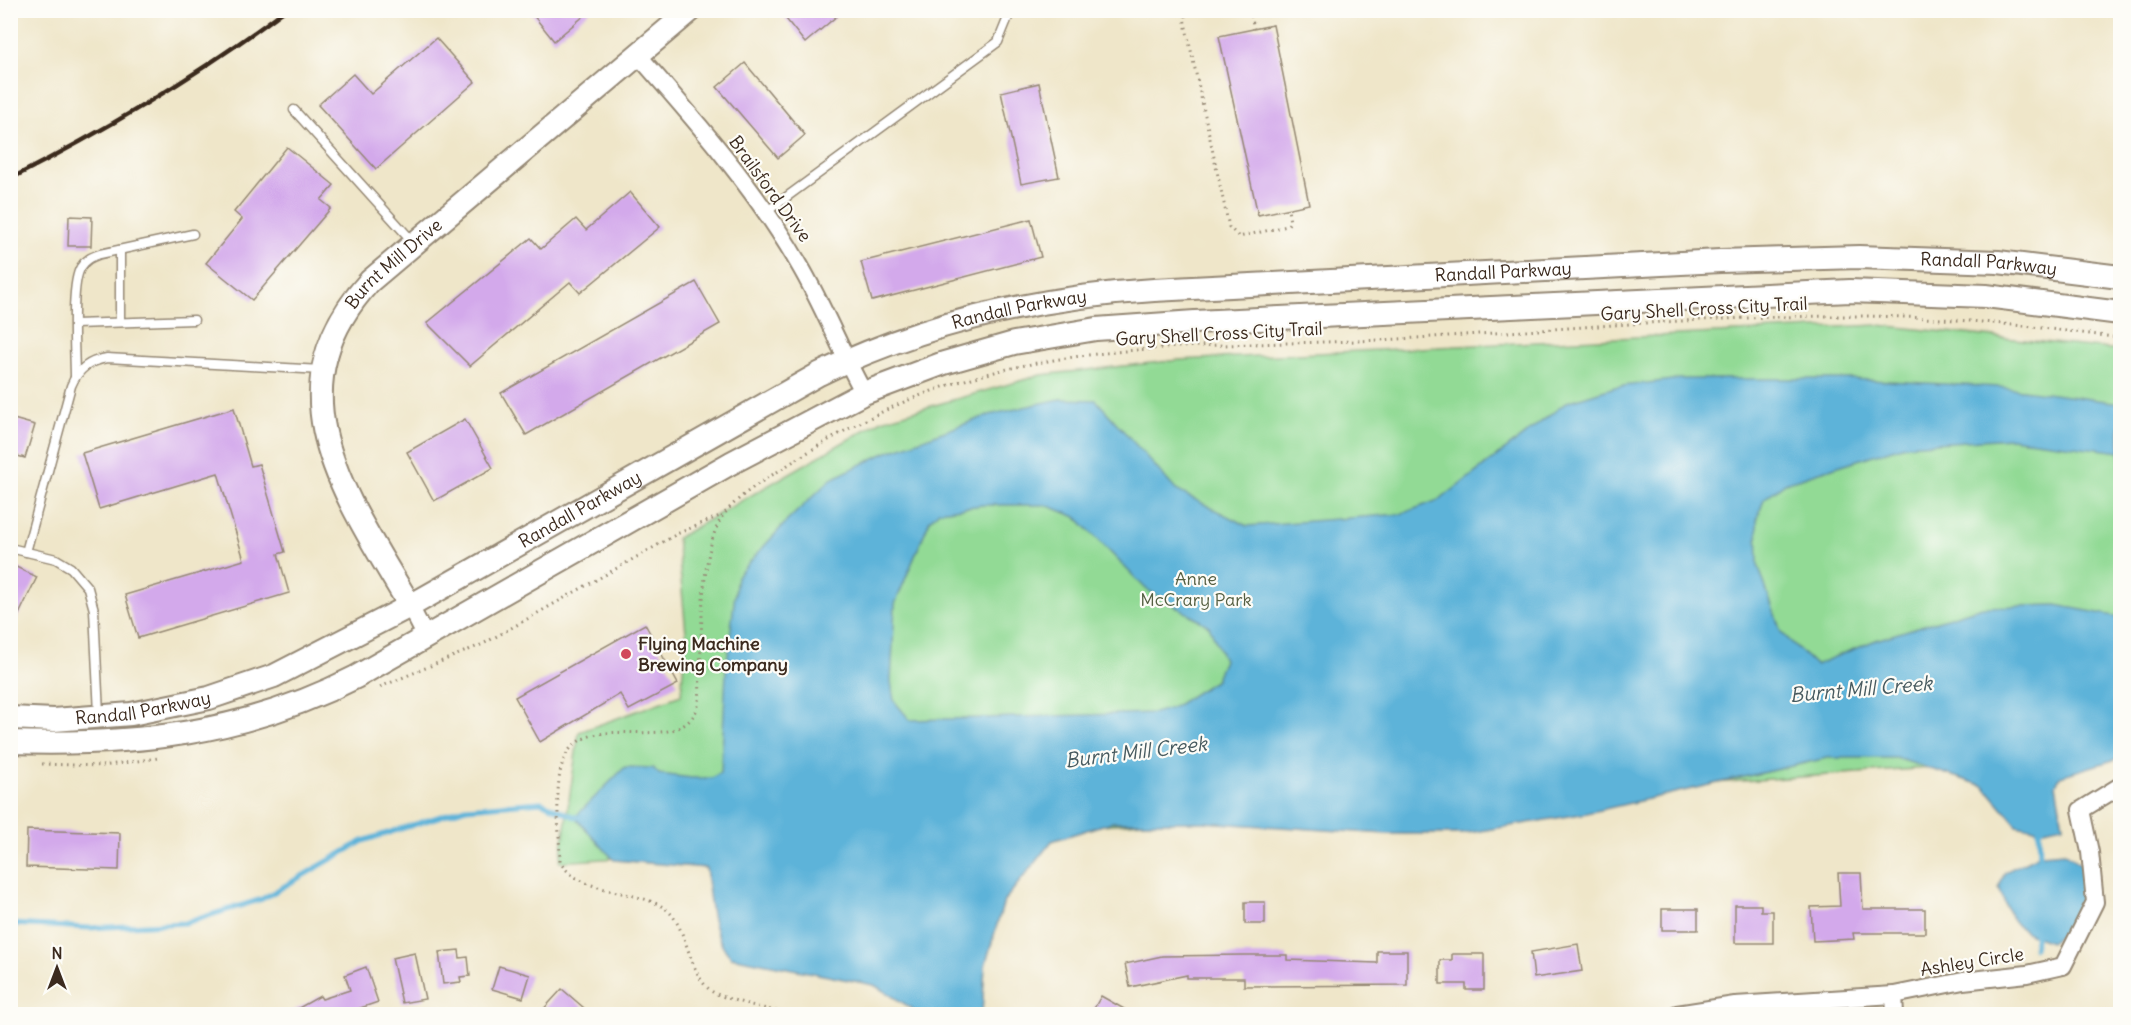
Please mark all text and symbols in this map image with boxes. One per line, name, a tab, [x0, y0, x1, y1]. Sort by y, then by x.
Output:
street label: Brailsford Drive	[724, 131, 817, 246]
street label: Burnt Mill Drive	[340, 213, 447, 313]
street label: Randall Parkway	[1920, 247, 2058, 280]
street label: Randall Parkway	[1434, 257, 1572, 287]
street label: Randall Parkway	[949, 284, 1088, 334]
street label: Gary Shell Cross City Trail	[1600, 292, 1808, 325]
street label: Gary Shell Cross City Trail	[1115, 317, 1323, 350]
street label: Randall Parkway	[514, 465, 645, 553]
park label: Anne McCrary Park	[1140, 567, 1252, 611]
place label: Flying Machine Brewing Company	[638, 632, 788, 676]
marker: Flying Machine Brewing Company	[619, 647, 633, 661]
water label: Burnt Mill Creek	[1789, 670, 1935, 707]
street label: Randall Parkway	[74, 686, 213, 729]
water label: Burnt Mill Creek	[1064, 730, 1210, 773]
north arrow	[27, 938, 87, 998]
street label: Ashley Circle	[1919, 942, 2025, 981]
text: N	[51, 943, 63, 963]

